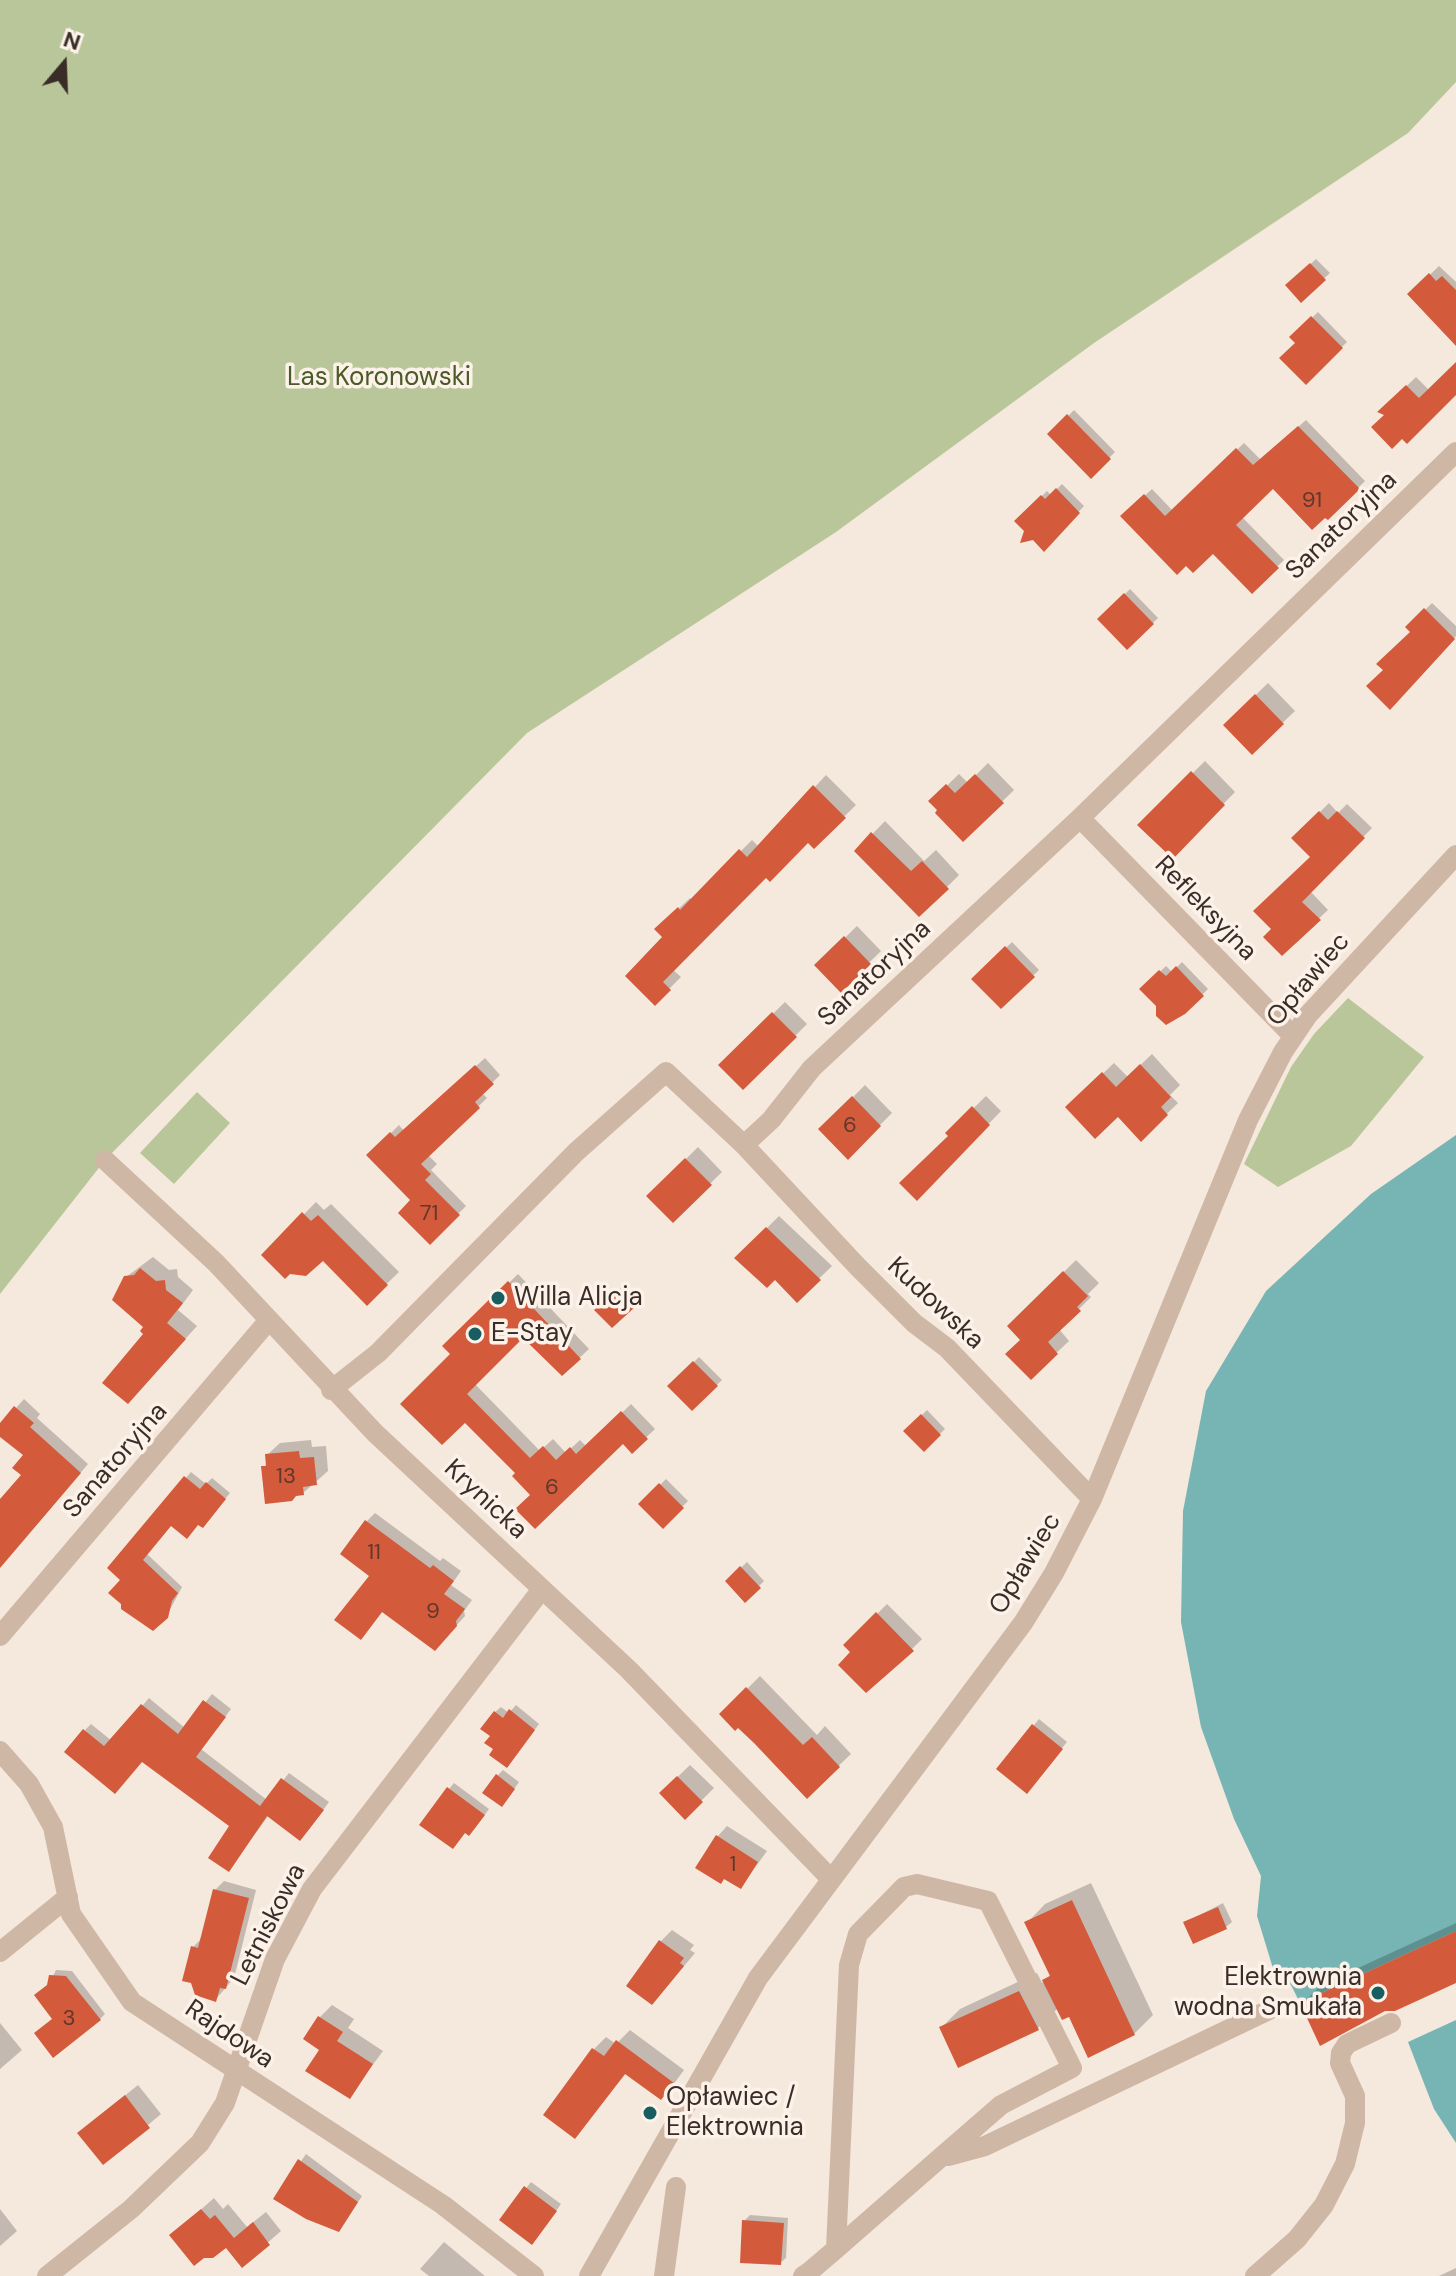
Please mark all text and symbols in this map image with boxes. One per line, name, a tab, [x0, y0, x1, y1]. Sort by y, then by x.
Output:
north arrow	[24, 24, 104, 104]
text: N	[60, 25, 84, 57]
park label: Las Koronowski	[287, 362, 471, 394]
street label: Sanatoryjna	[1280, 465, 1404, 587]
house number: 91	[1302, 488, 1322, 514]
street label: Refleksyjna	[1147, 850, 1263, 968]
street label: Sanatoryjna	[812, 914, 938, 1034]
street label: Opławiec	[1261, 927, 1357, 1033]
house number: 6	[843, 1113, 857, 1139]
house number: 71	[420, 1201, 438, 1227]
street label: Kudowska	[880, 1251, 990, 1357]
place label: Willa Alicja	[514, 1282, 643, 1314]
marker: Willa Alicja	[489, 1289, 507, 1307]
place label: E-Stay	[491, 1318, 573, 1350]
marker: E-Stay	[466, 1325, 484, 1343]
street label: Sanatoryjna	[57, 1397, 175, 1525]
street label: Krynicka	[437, 1454, 533, 1546]
house number: 13	[276, 1464, 296, 1490]
house number: 6	[545, 1475, 559, 1501]
street label: Opławiec	[984, 1508, 1068, 1620]
house number: 11	[367, 1540, 381, 1566]
house number: 9	[426, 1599, 440, 1625]
house number: 1	[730, 1852, 736, 1878]
street label: Letniskowa	[225, 1859, 313, 1991]
place label: Elektrownia wodna Smukała	[1174, 1962, 1362, 2024]
marker: Elektrownia wodna Smukała	[1369, 1984, 1387, 2002]
street label: Rajdowa	[179, 1994, 279, 2076]
house number: 3	[62, 2006, 76, 2032]
place label: Opławiec / Elektrownia	[666, 2082, 804, 2144]
marker: Opławiec / Elektrownia	[641, 2104, 659, 2122]

